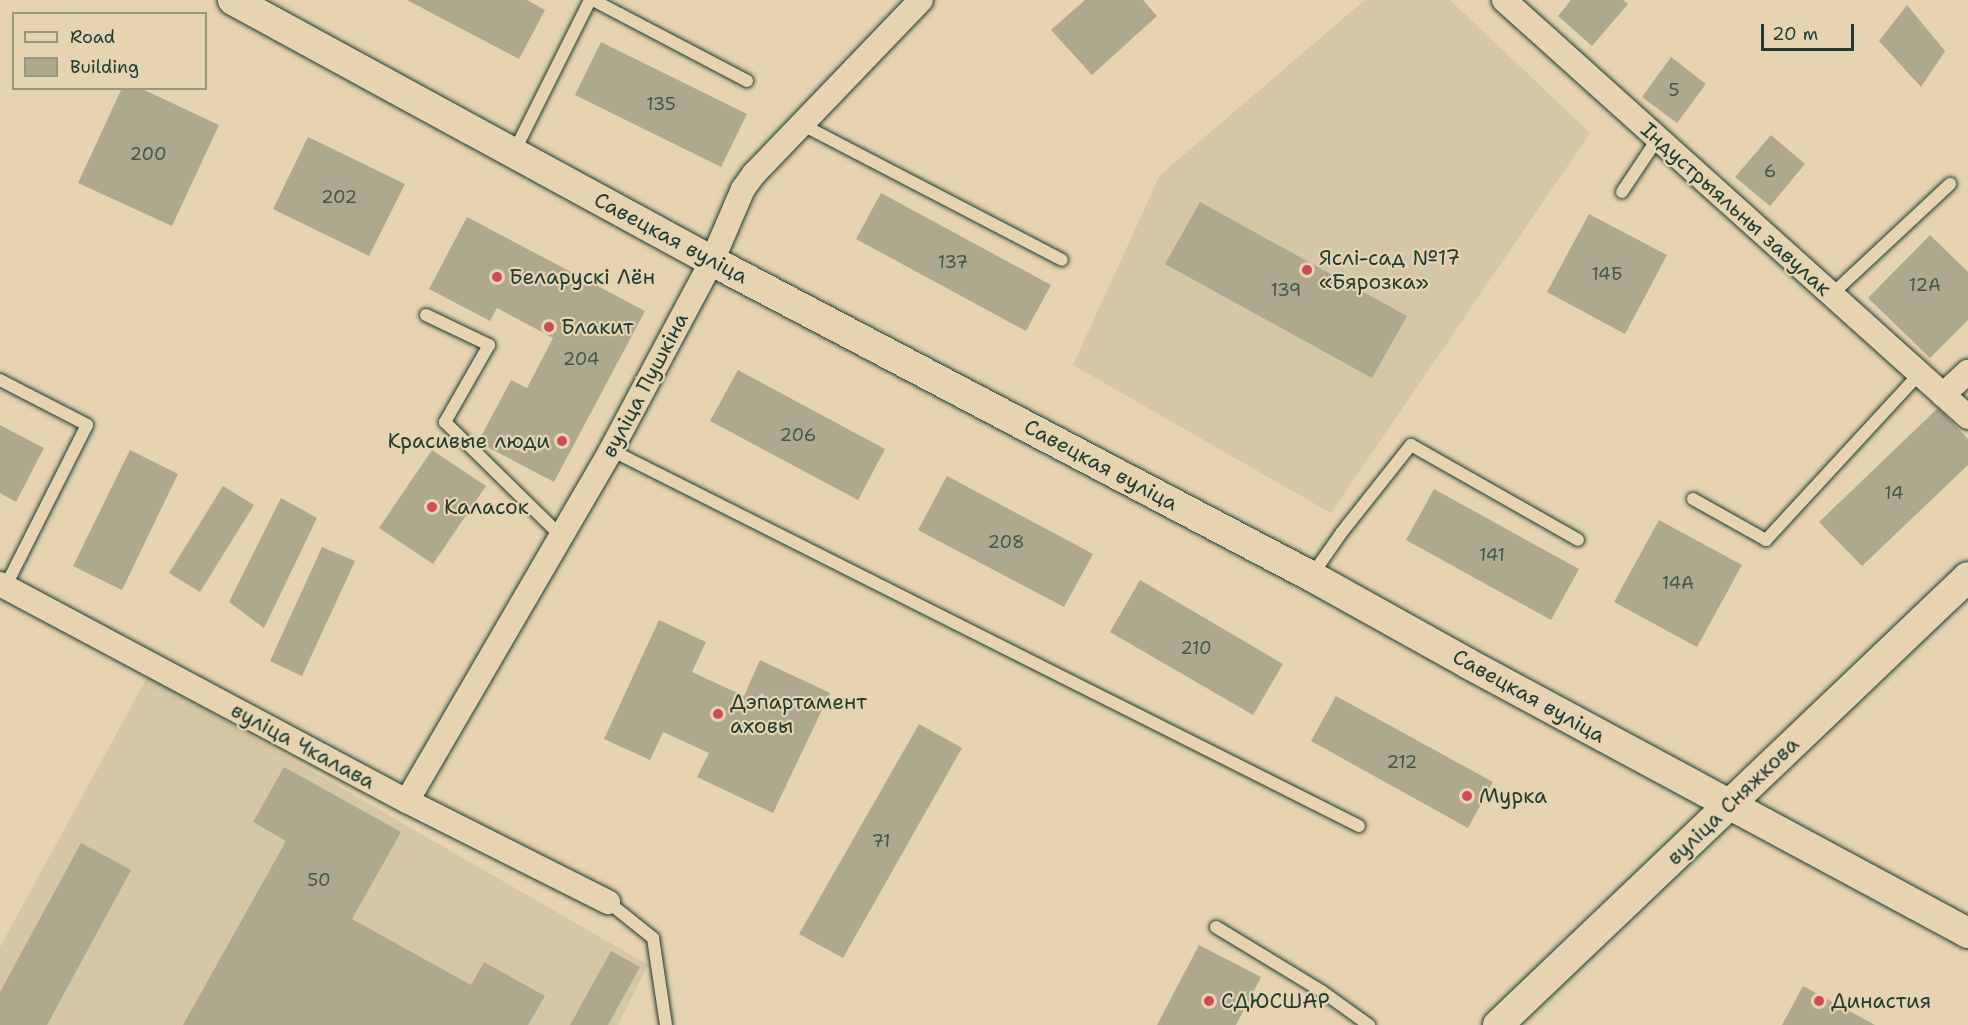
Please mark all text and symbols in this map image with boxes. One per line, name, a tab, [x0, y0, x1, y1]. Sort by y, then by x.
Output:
legend	[12, 12, 207, 90]
scale bar	[1764, 12, 1857, 50]
text: 20 m	[1772, 22, 1818, 46]
text: Road	[70, 25, 115, 49]
text: Building	[70, 55, 139, 79]
house number: 5	[1668, 79, 1680, 101]
house number: 135	[646, 93, 676, 115]
street label: Індустрыяльны завулак	[1636, 117, 1836, 301]
house number: 200	[129, 143, 167, 165]
house number: 6	[1764, 160, 1776, 182]
house number: 202	[321, 186, 357, 208]
street label: Савецкая вуліца	[590, 187, 752, 289]
place label: Яслі-сад №17 «Бярозка»	[1319, 245, 1460, 295]
house number: 137	[938, 251, 968, 273]
marker: Яслі-сад №17 «Бярозка»	[1300, 263, 1314, 277]
house number: 14Б	[1591, 263, 1623, 285]
place label: Беларускі Лён	[509, 264, 655, 290]
marker: Беларускі Лён	[490, 270, 504, 284]
house number: 12А	[1909, 274, 1941, 296]
house number: 139	[1271, 279, 1301, 301]
street label: вуліца Пушкіна	[596, 308, 694, 462]
place label: Блакит	[561, 314, 634, 340]
marker: Блакит	[542, 320, 556, 334]
house number: 204	[563, 348, 599, 370]
street label: Савецкая вуліца	[1020, 414, 1182, 516]
house number: 206	[780, 424, 816, 446]
place label: Красивые люди	[387, 428, 550, 454]
marker: Красивые люди	[555, 434, 569, 448]
house number: 14	[1884, 482, 1904, 504]
place label: Каласок	[444, 494, 529, 520]
marker: Каласок	[425, 500, 439, 514]
house number: 208	[988, 531, 1024, 553]
house number: 141	[1479, 544, 1505, 566]
house number: 14А	[1662, 572, 1694, 594]
house number: 210	[1180, 637, 1212, 659]
street label: Савецкая вуліца	[1448, 644, 1610, 748]
place label: Дэпартамент аховы	[730, 689, 867, 739]
street label: вуліца Чкалава	[227, 697, 379, 795]
marker: Дэпартамент аховы	[711, 707, 725, 721]
street label: вуліца Сняжкова	[1662, 732, 1804, 870]
house number: 212	[1387, 751, 1417, 773]
place label: Мурка	[1479, 783, 1547, 809]
marker: Мурка	[1460, 789, 1474, 803]
house number: 71	[871, 830, 891, 852]
house number: 50	[307, 869, 331, 891]
place label: СДЮСШАР	[1221, 988, 1330, 1014]
place label: Династия	[1831, 988, 1931, 1014]
marker: СДЮСШАР	[1202, 994, 1216, 1008]
marker: Династия	[1812, 994, 1826, 1008]

